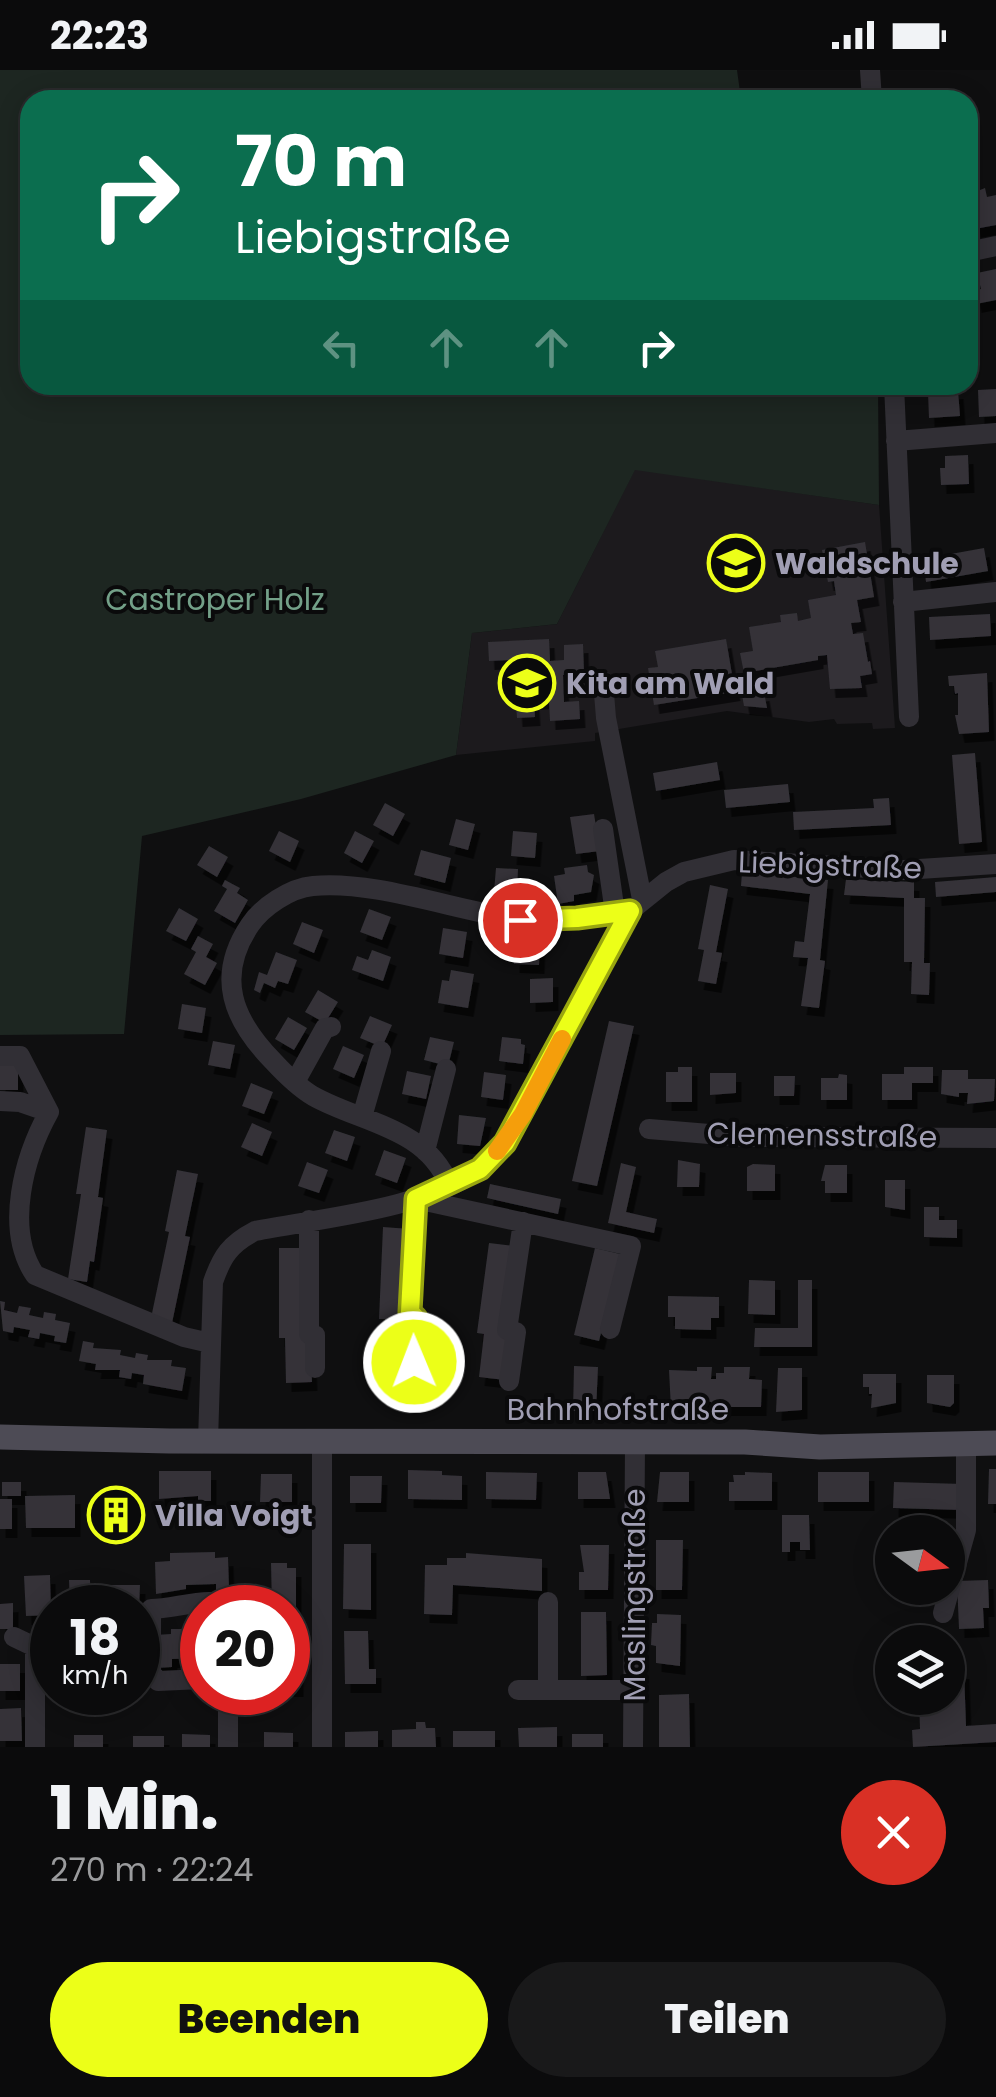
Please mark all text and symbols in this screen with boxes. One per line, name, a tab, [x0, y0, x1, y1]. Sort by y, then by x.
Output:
text: 22:23	[50, 9, 149, 62]
text: 70 m	[235, 112, 407, 211]
icon: right	[70, 130, 200, 260]
text: Liebigstraße	[235, 206, 511, 269]
icon: left	[314, 320, 369, 375]
icon: ahead	[419, 320, 474, 375]
icon: ahead	[524, 320, 579, 375]
icon: right	[629, 320, 684, 375]
school or university icon: Waldschule	[706, 533, 766, 593]
place label: Waldschule	[775, 542, 959, 585]
park label: Castroper Holz	[105, 578, 325, 621]
school or university icon: Kita am Wald	[497, 653, 557, 713]
place label: Kita am Wald	[566, 662, 774, 705]
street label: Liebigstraße	[737, 840, 923, 890]
pin	[478, 878, 563, 963]
icon: arrive	[493, 893, 548, 948]
street label: Clemensstraße	[706, 1111, 938, 1159]
position arrow	[362, 1310, 466, 1414]
street label: Bahnhofstraße	[507, 1388, 729, 1431]
building icon: Villa Voigt	[86, 1485, 146, 1545]
street label: Maslingstraße	[613, 1488, 656, 1702]
place label: Villa Voigt	[155, 1494, 313, 1537]
north arrow	[875, 1515, 965, 1605]
map controls	[875, 1515, 965, 1715]
speed limit sign: 20	[180, 1585, 310, 1715]
text: 18	[69, 1602, 121, 1673]
button: layers	[875, 1625, 965, 1715]
text: km/h	[62, 1658, 128, 1693]
text: 1 Min.	[50, 1766, 218, 1850]
button: close	[841, 1780, 946, 1885]
text: 270 m · 22:24	[50, 1847, 254, 1892]
button: Beenden	[50, 1962, 488, 2077]
button: Teilen	[508, 1962, 946, 2077]

